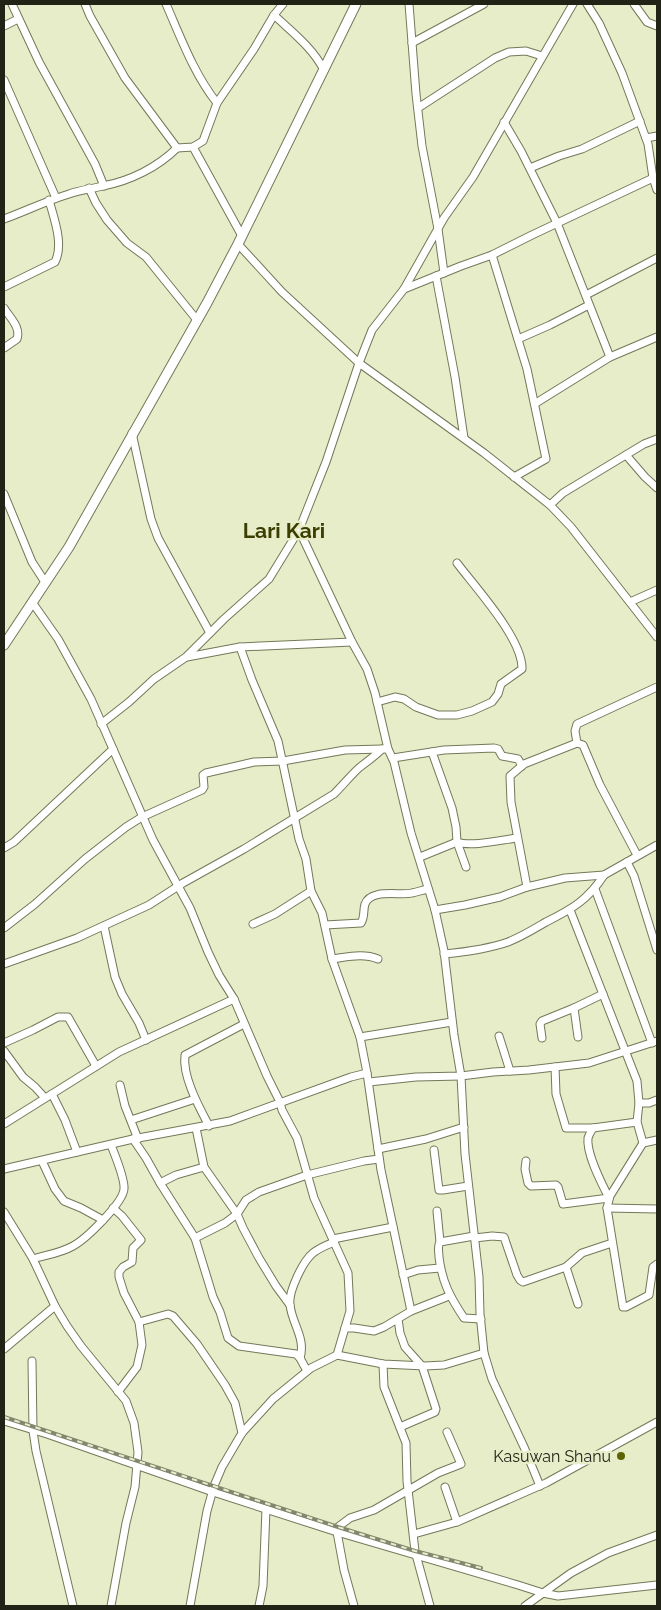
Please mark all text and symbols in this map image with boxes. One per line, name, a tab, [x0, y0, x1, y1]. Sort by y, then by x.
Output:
district label: Lari Kari	[243, 518, 325, 543]
place label: Kasuwan Shanu	[493, 1447, 611, 1466]
marker: Kasuwan Shanu	[615, 1450, 627, 1462]

